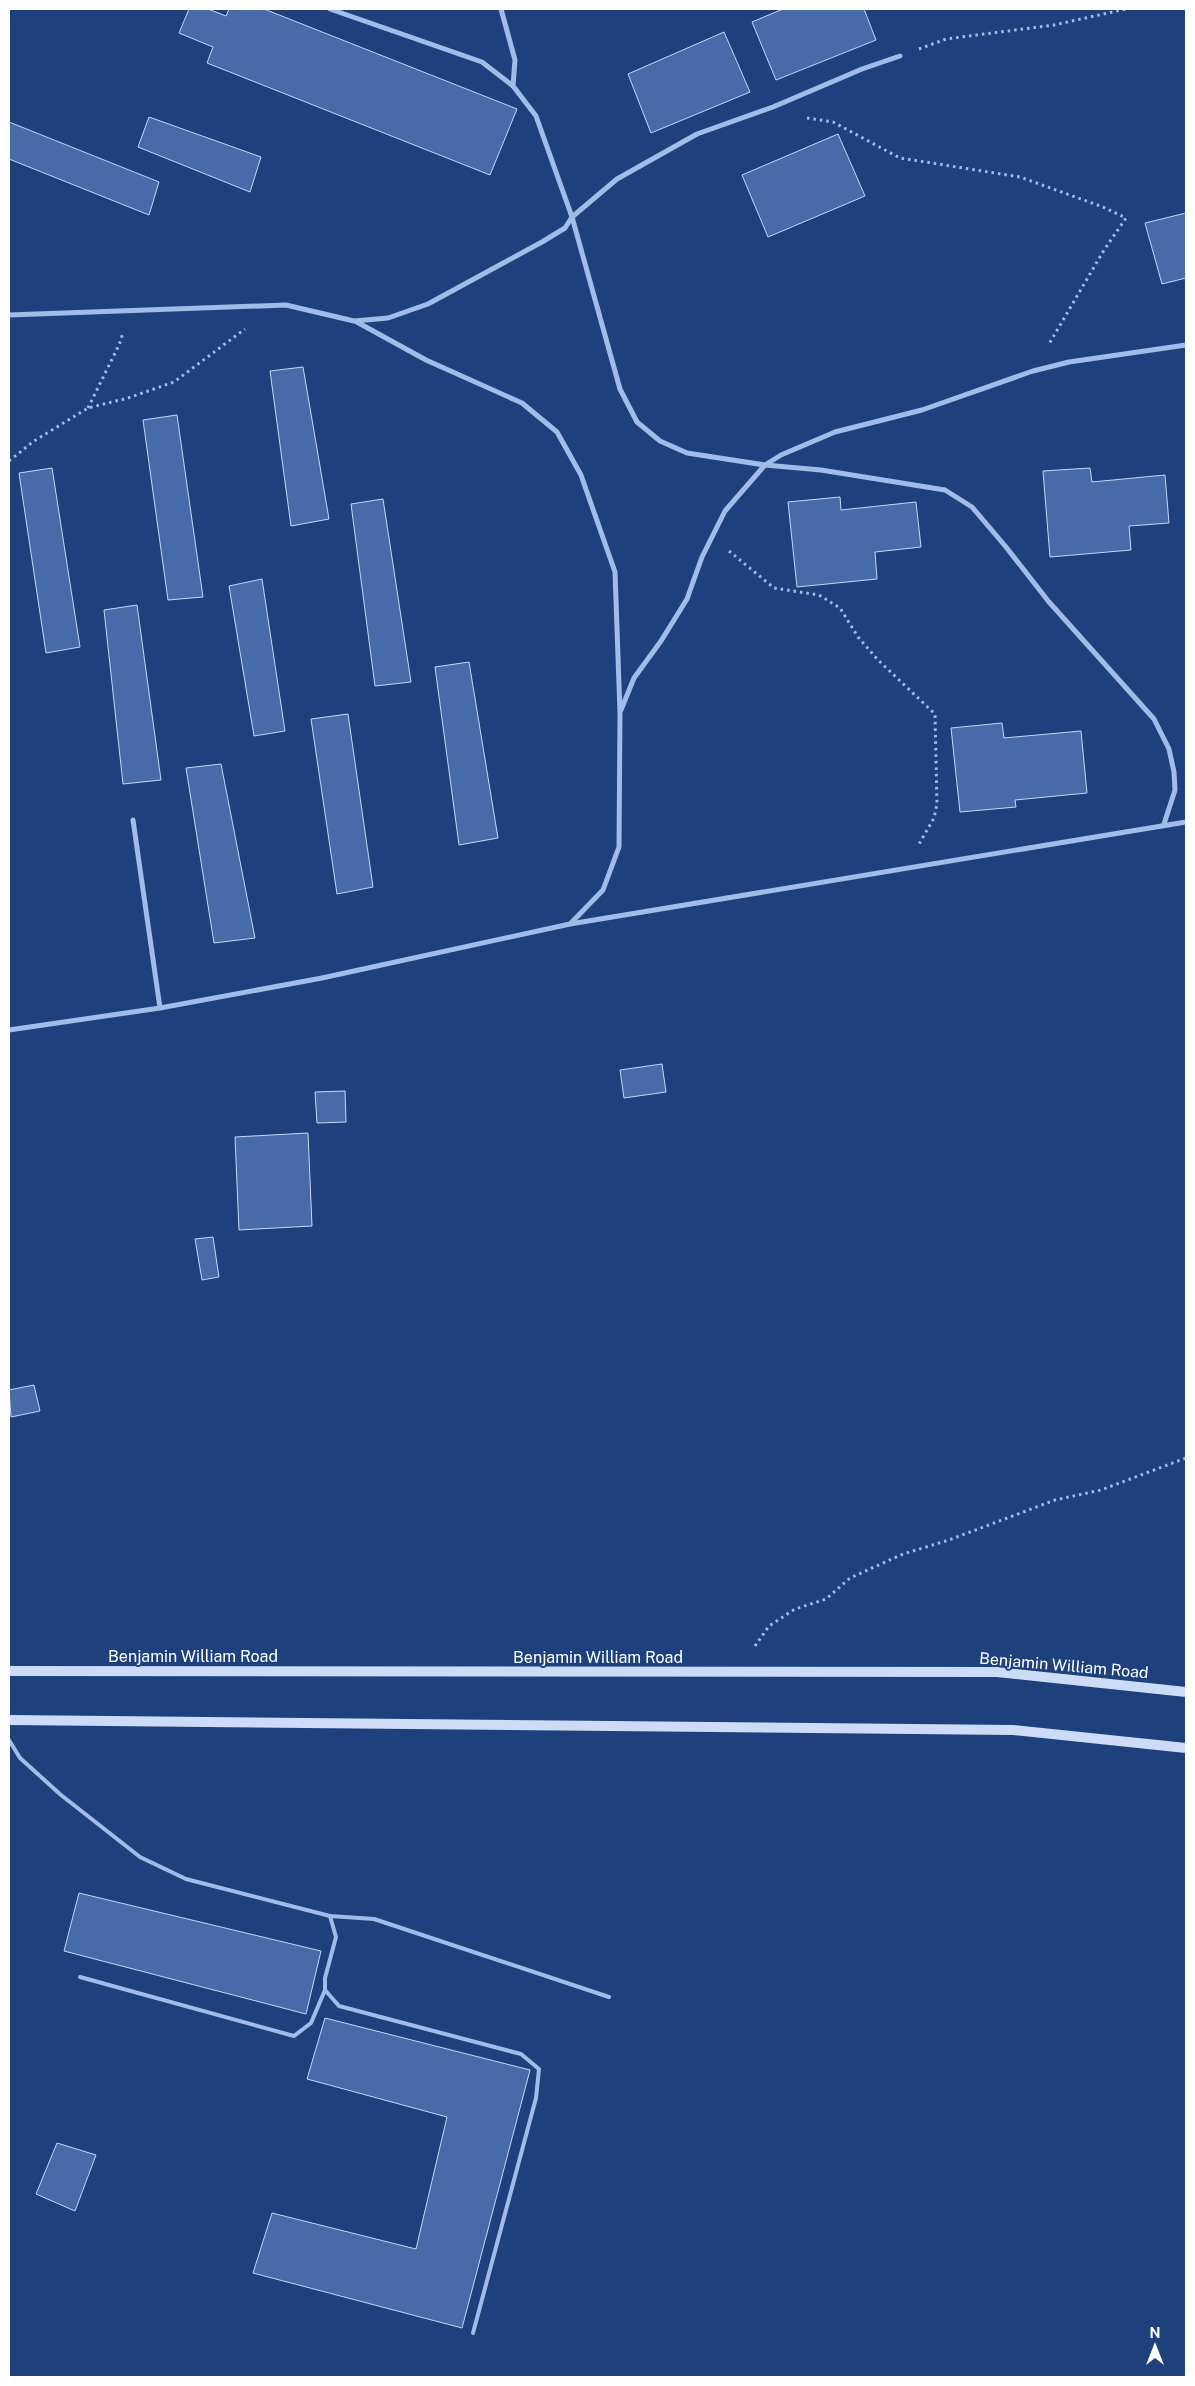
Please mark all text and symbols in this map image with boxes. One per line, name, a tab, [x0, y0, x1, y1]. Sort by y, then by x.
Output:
street label: Benjamin William Road	[108, 1647, 278, 1666]
street label: Benjamin William Road	[513, 1648, 683, 1667]
street label: Benjamin William Road	[978, 1649, 1149, 1682]
north arrow	[1130, 2321, 1180, 2371]
text: N	[1150, 2325, 1160, 2341]

